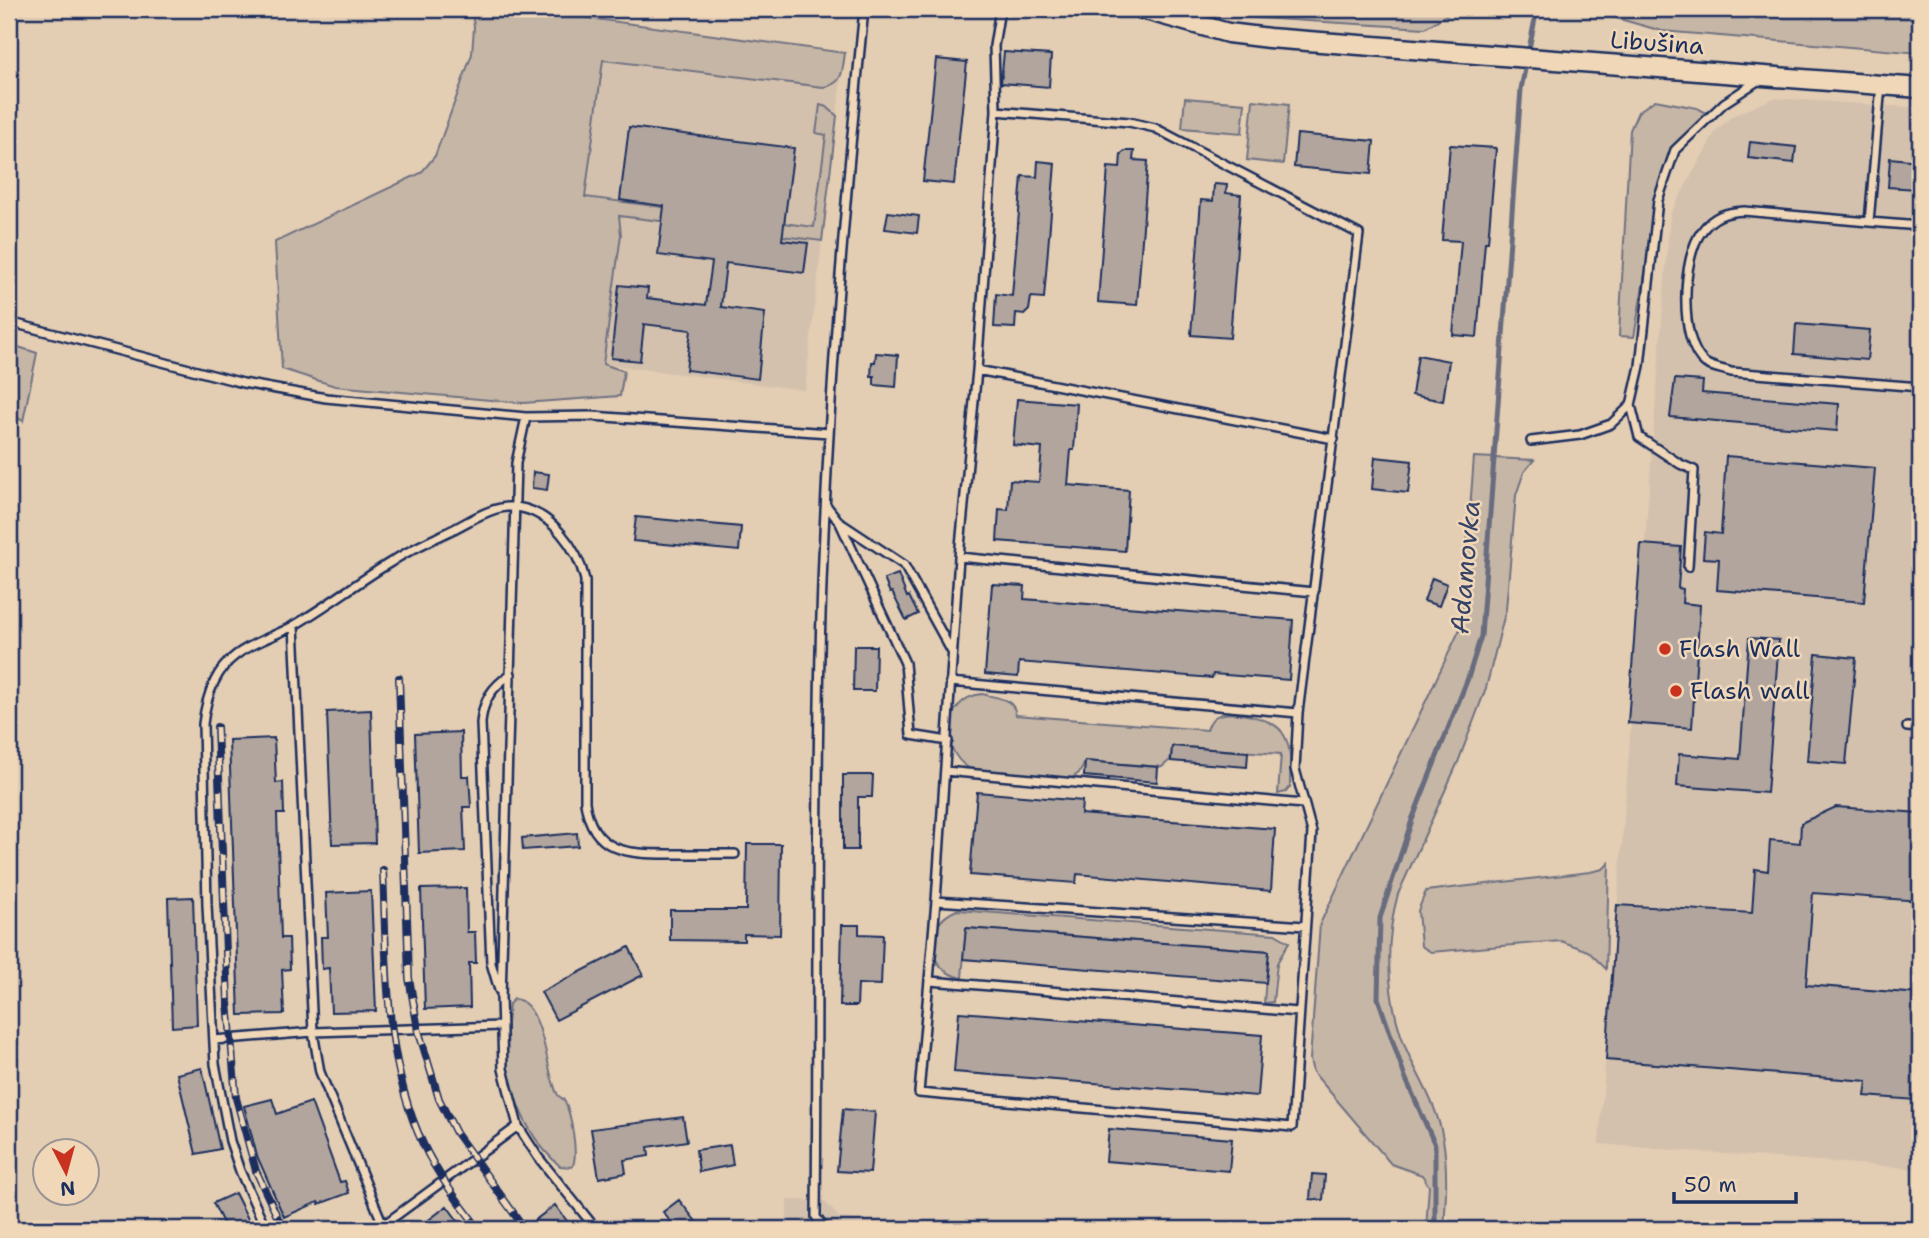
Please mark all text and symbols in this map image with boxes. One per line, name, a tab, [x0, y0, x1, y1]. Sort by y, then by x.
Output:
street label: Libušina	[1609, 24, 1705, 62]
water label: Adamovka	[1441, 499, 1488, 635]
place label: Flash Wall	[1679, 633, 1801, 665]
marker: Flash Wall	[1657, 641, 1673, 657]
place label: Flash wall	[1690, 675, 1810, 707]
marker: Flash wall	[1668, 683, 1684, 699]
north arrow	[32, 1136, 102, 1206]
scale bar	[1674, 1161, 1796, 1205]
text: 50 m	[1684, 1171, 1737, 1199]
text: N	[59, 1175, 77, 1202]

